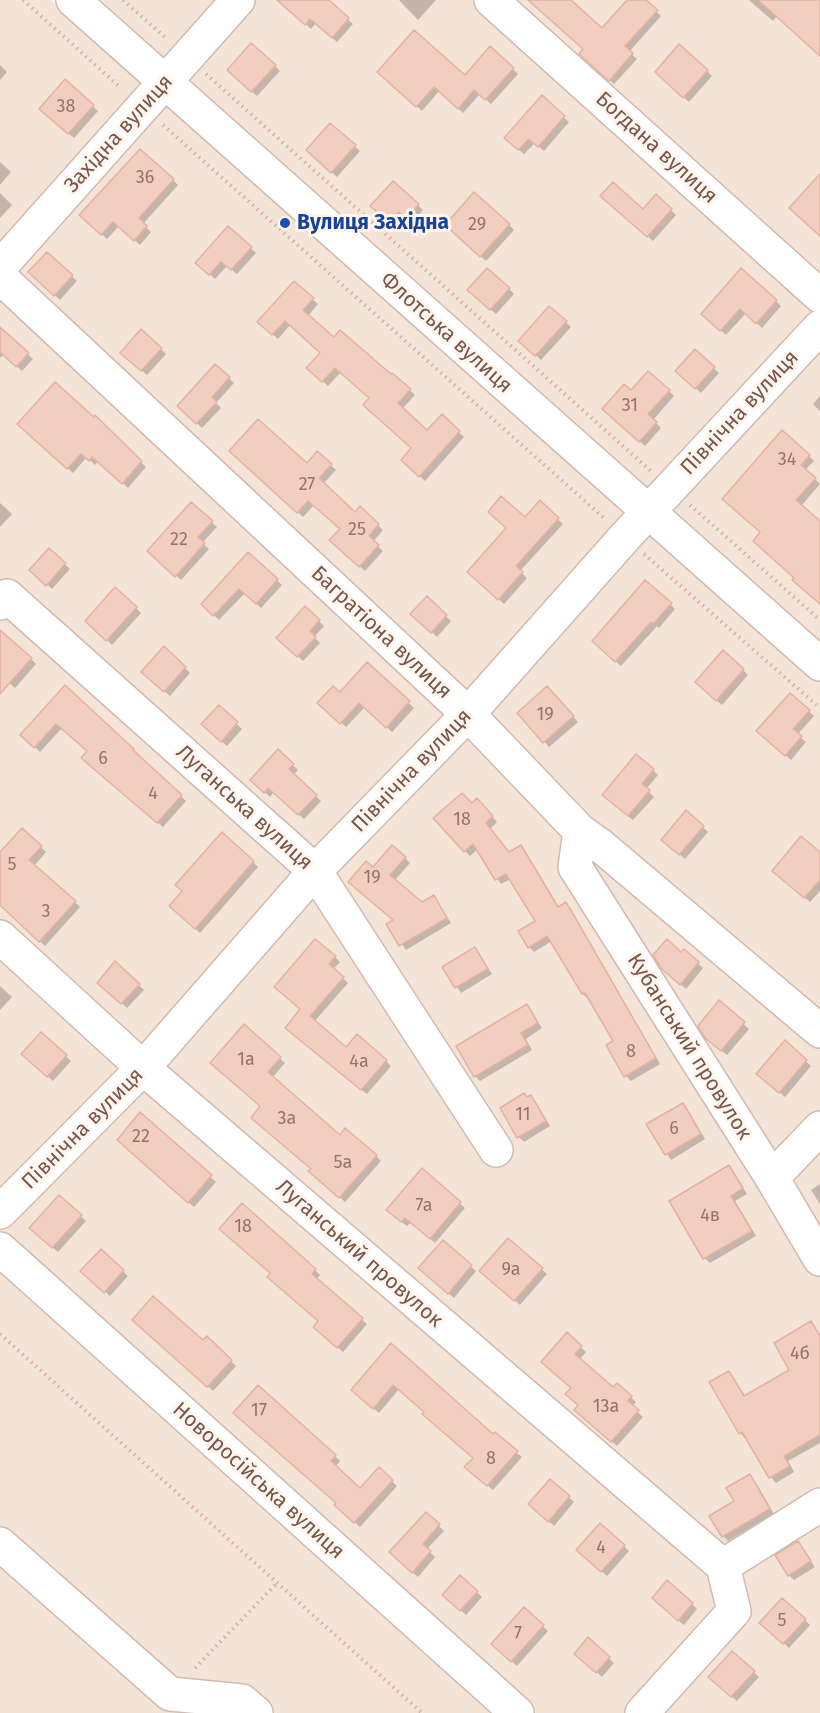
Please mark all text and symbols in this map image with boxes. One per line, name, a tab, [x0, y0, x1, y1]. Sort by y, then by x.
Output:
street label: Західна вулиця	[60, 70, 178, 198]
street label: Богдана вулиця	[590, 87, 722, 209]
house number: 38	[57, 96, 75, 118]
house number: 36	[136, 167, 154, 189]
place label: Вулиця Західна	[297, 210, 449, 236]
house number: 29	[468, 214, 486, 236]
marker: Вулиця Західна	[278, 216, 292, 230]
street label: Флотська вулиця	[375, 267, 517, 399]
street label: Північна вулиця	[676, 345, 804, 481]
house number: 31	[622, 395, 638, 417]
house number: 34	[778, 449, 796, 471]
house number: 27	[299, 474, 315, 496]
house number: 25	[348, 519, 366, 541]
house number: 22	[170, 529, 188, 551]
street label: Багратіона вулиця	[305, 561, 457, 705]
street label: Північна вулиця	[347, 704, 477, 838]
house number: 19	[536, 704, 554, 726]
street label: Луганська вулиця	[171, 740, 317, 876]
house number: 6	[98, 748, 108, 770]
house number: 4	[148, 783, 158, 805]
house number: 18	[453, 809, 471, 831]
house number: 5	[7, 854, 17, 876]
house number: 19	[363, 867, 381, 889]
house number: 3	[42, 901, 50, 923]
street label: Кубанський провулок	[621, 949, 757, 1145]
house number: 8	[626, 1041, 636, 1063]
house number: 1а	[237, 1049, 255, 1071]
house number: 4а	[349, 1051, 369, 1073]
street label: Північна вулиця	[17, 1063, 149, 1195]
house number: 11	[515, 1104, 531, 1126]
house number: 3а	[278, 1108, 296, 1130]
house number: 6	[669, 1118, 679, 1140]
house number: 22	[132, 1126, 150, 1148]
house number: 5а	[334, 1152, 352, 1174]
street label: Луганський провулок	[270, 1175, 448, 1333]
house number: 7а	[415, 1195, 433, 1217]
house number: 4в	[700, 1205, 720, 1227]
house number: 18	[234, 1216, 252, 1238]
house number: 9а	[501, 1259, 521, 1281]
house number: 4б	[790, 1343, 810, 1365]
house number: 13а	[593, 1396, 619, 1418]
street label: Новоросійська вулиця	[167, 1397, 349, 1565]
house number: 17	[251, 1400, 267, 1422]
house number: 8	[486, 1448, 496, 1470]
house number: 4	[596, 1537, 606, 1559]
house number: 5	[777, 1610, 787, 1632]
house number: 7	[514, 1623, 522, 1645]

